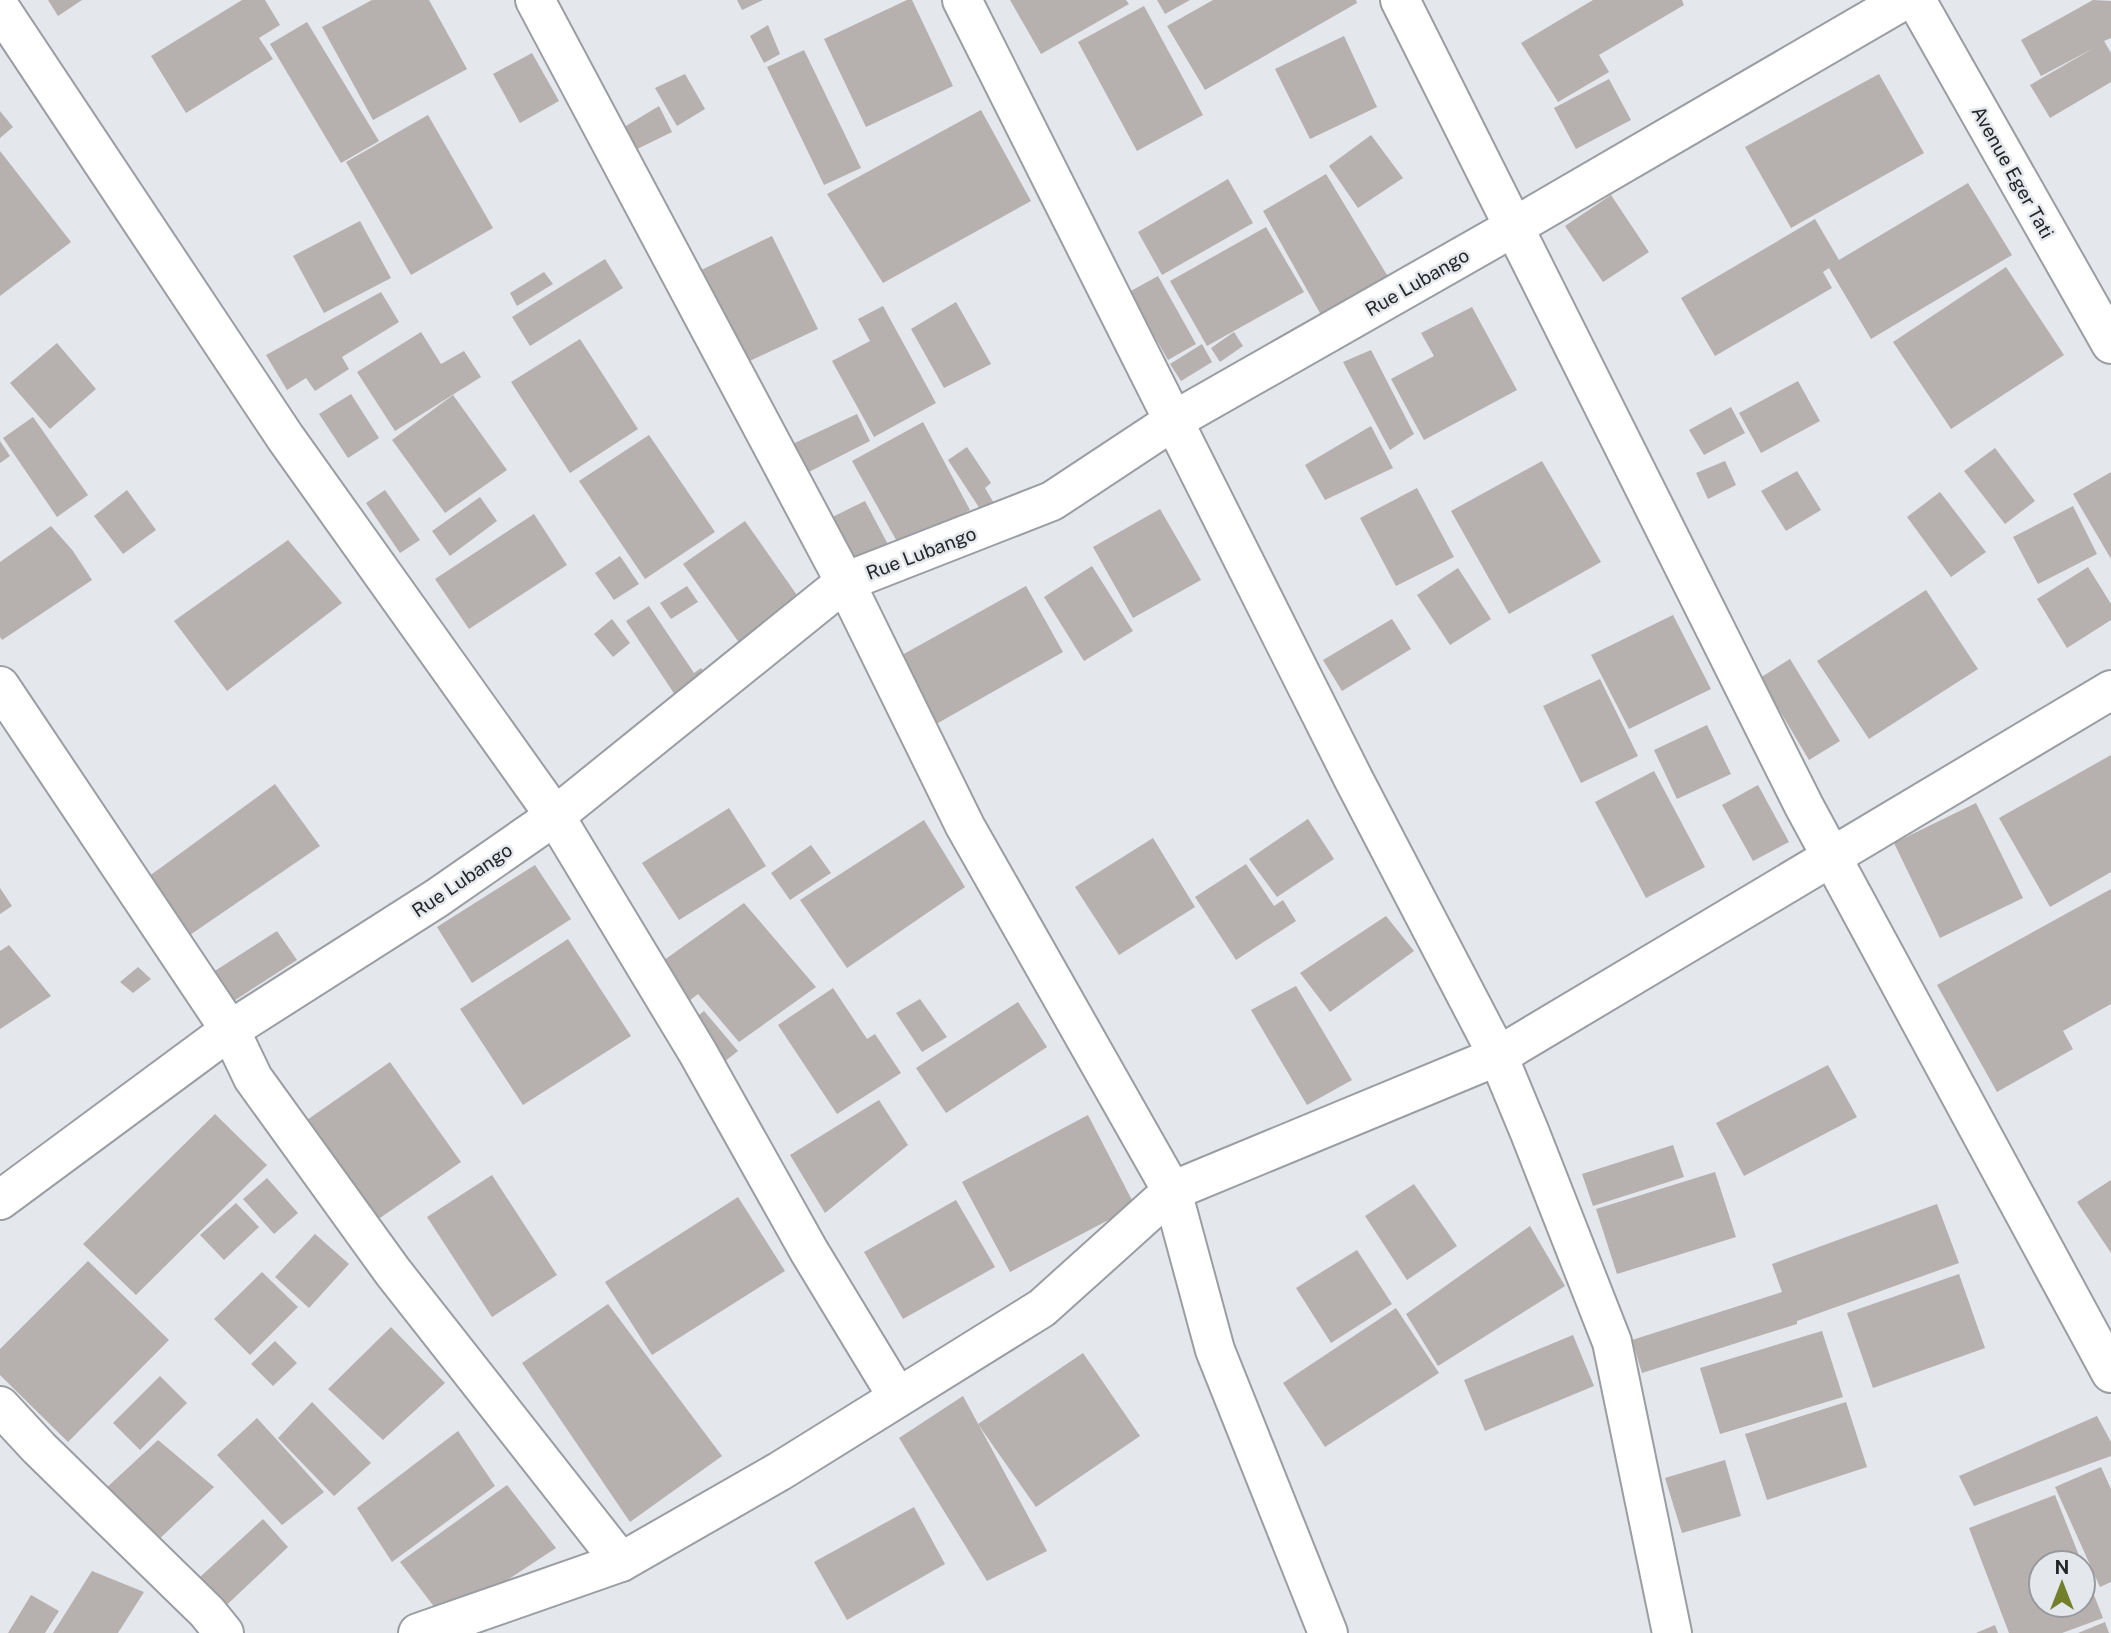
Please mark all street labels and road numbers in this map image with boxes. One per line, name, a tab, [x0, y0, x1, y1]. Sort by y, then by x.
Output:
street label: Avenue Eger Tati	[1968, 102, 2058, 242]
street label: Rue Lubango	[1361, 243, 1473, 321]
street label: Rue Lubango	[863, 522, 979, 584]
street label: Rue Lubango	[408, 838, 516, 922]

